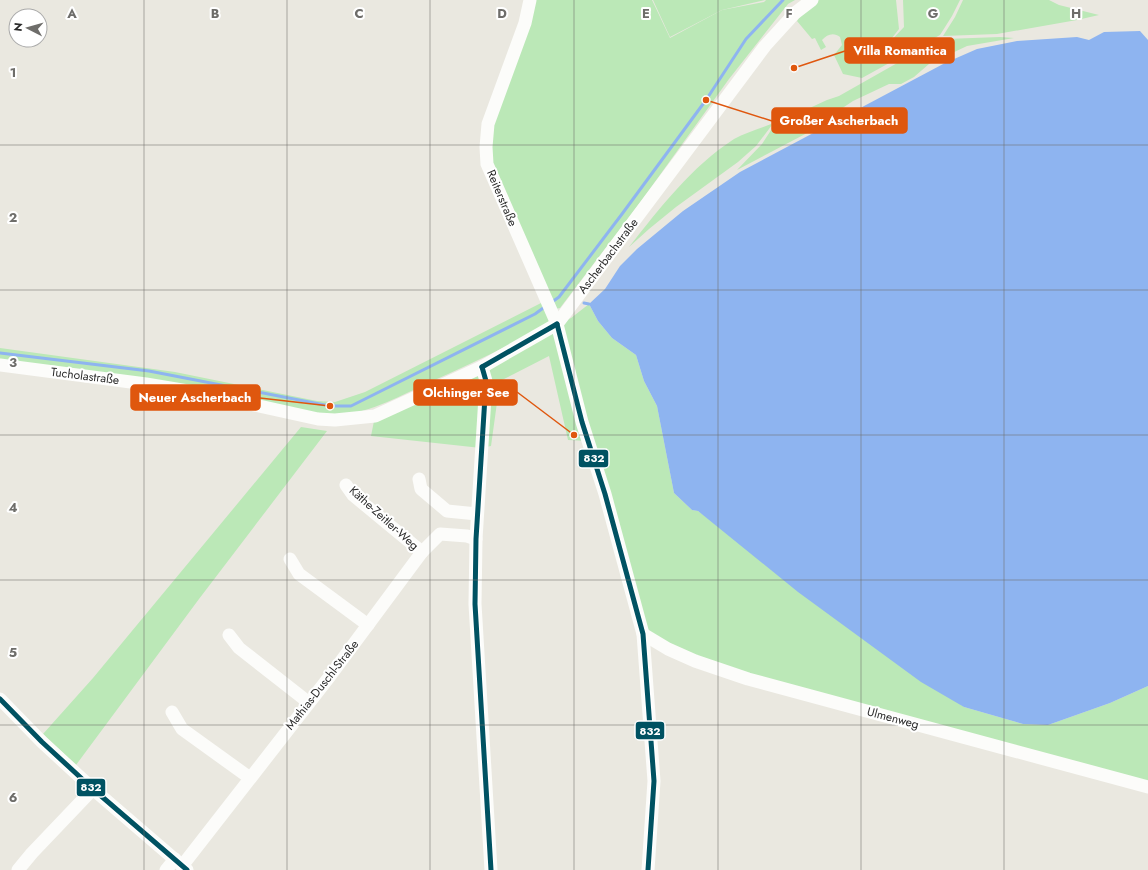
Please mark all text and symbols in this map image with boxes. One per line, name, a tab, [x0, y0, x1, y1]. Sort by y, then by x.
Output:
text: A	[66, 4, 77, 23]
text: B	[211, 4, 220, 23]
text: C	[354, 4, 364, 23]
text: D	[497, 4, 507, 23]
text: E	[642, 4, 650, 23]
text: F	[785, 4, 793, 23]
text: G	[928, 4, 939, 23]
text: H	[1071, 4, 1081, 23]
north arrow	[8, 8, 48, 48]
text: N	[10, 22, 26, 32]
callout: Villa Romantica	[845, 38, 954, 63]
text: Villa Romantica	[852, 41, 947, 60]
text: 1	[10, 63, 16, 82]
callout: Großer Ascherbach	[772, 108, 907, 133]
text: Großer Ascherbach	[780, 111, 898, 130]
street label: Reiterstraße	[482, 167, 522, 229]
text: 2	[9, 208, 17, 227]
street label: Ascherbachstraße	[574, 215, 642, 297]
text: 3	[9, 353, 17, 372]
street label: Tucholastraße	[50, 363, 120, 389]
callout: Olchinger See	[414, 380, 517, 405]
text: Olchinger See	[423, 383, 510, 402]
callout: Neuer Ascherbach	[131, 385, 260, 410]
text: Neuer Ascherbach	[139, 388, 251, 407]
line badge: 832	[578, 449, 609, 468]
text: 832	[584, 450, 604, 466]
street label: Käthe-Zeitler-Weg	[345, 482, 423, 554]
text: 4	[8, 498, 18, 517]
street label: Mathias-Duschl-Straße	[281, 636, 363, 734]
text: 5	[9, 643, 17, 662]
street label: Ulmenweg	[865, 702, 921, 734]
line badge: 832	[635, 721, 665, 740]
text: 832	[640, 723, 660, 739]
line badge: 832	[76, 778, 106, 797]
text: 832	[81, 779, 101, 795]
text: 6	[9, 788, 18, 807]

